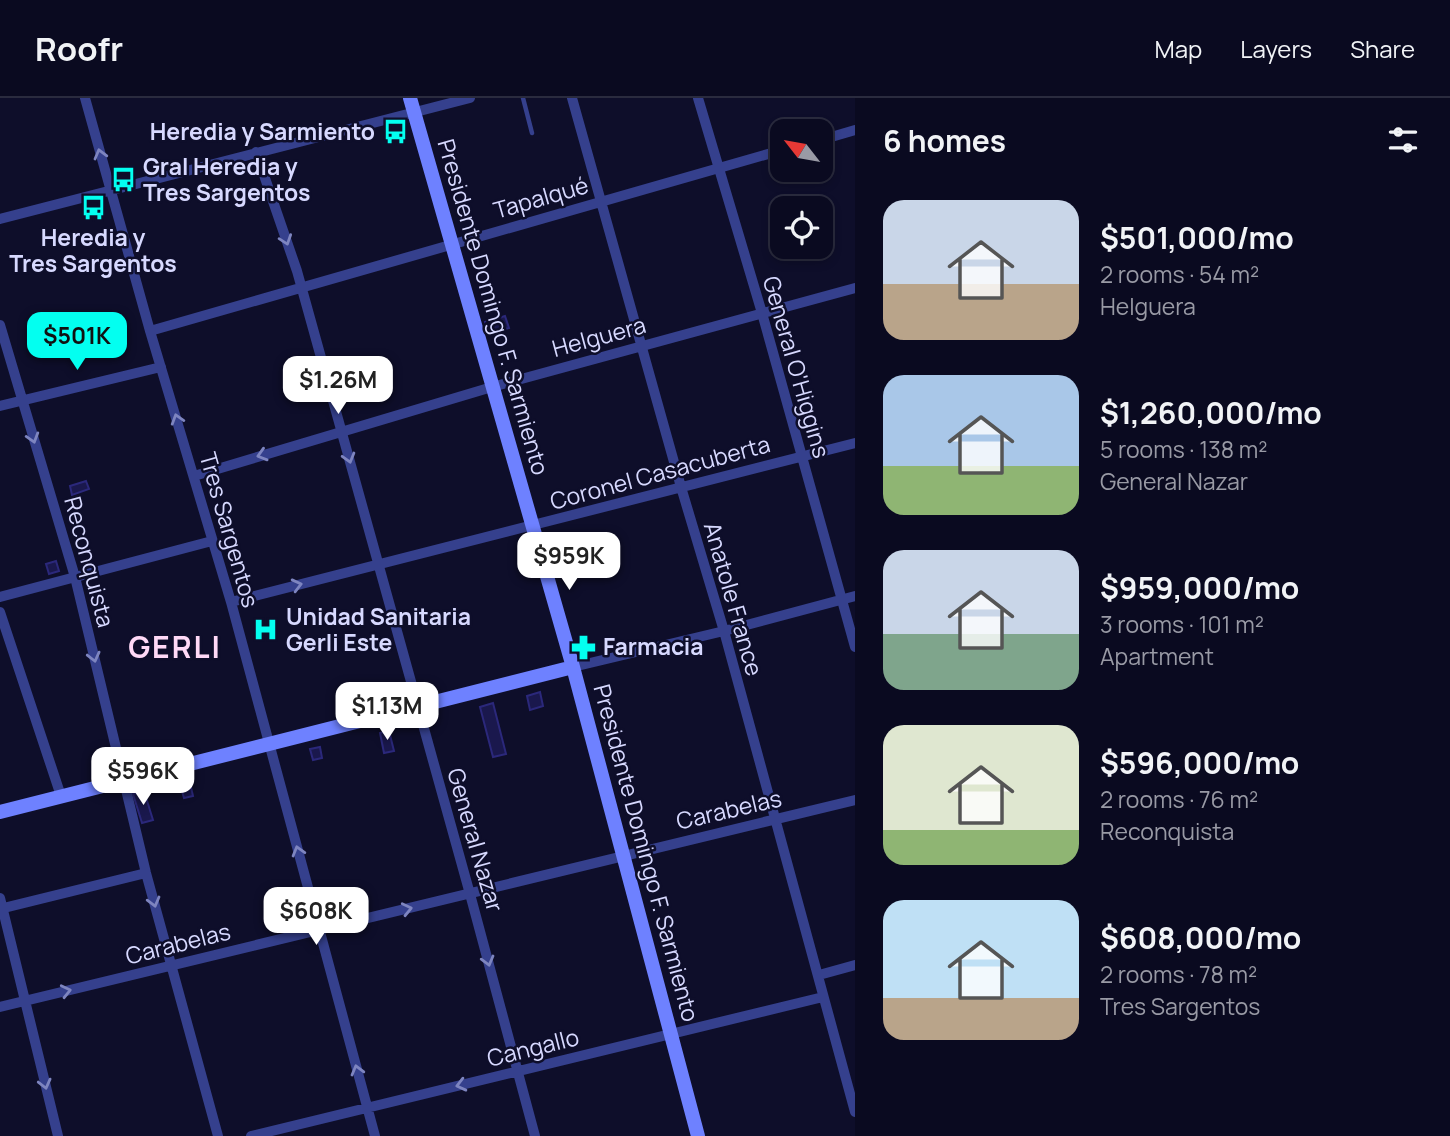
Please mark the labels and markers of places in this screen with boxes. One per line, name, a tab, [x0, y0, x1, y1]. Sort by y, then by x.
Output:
place label: Heredia y Sarmiento	[150, 115, 375, 147]
bus stop icon: Heredia y Sarmiento	[381, 118, 409, 146]
place label: Gral Heredia y Tres Sargentos	[143, 150, 311, 208]
bus stop icon: Gral Heredia y Tres Sargentos	[109, 166, 137, 194]
bus stop icon: Heredia y Tres Sargentos	[79, 194, 107, 222]
place label: Heredia y Tres Sargentos	[9, 221, 177, 279]
pin: $501K	[28, 313, 126, 372]
pin: $1.26M	[281, 356, 395, 416]
pin: $959K	[520, 532, 618, 592]
place label: Unidad Sanitaria Gerli Este	[286, 600, 471, 658]
hospital icon: Unidad Sanitaria Gerli Este	[252, 616, 280, 644]
place label: Farmacia	[603, 630, 704, 662]
pharmacy icon: Farmacia	[569, 633, 597, 661]
pin: $1.13M	[330, 682, 444, 742]
pin: $596K	[94, 748, 192, 807]
pin: $608K	[267, 888, 365, 947]

